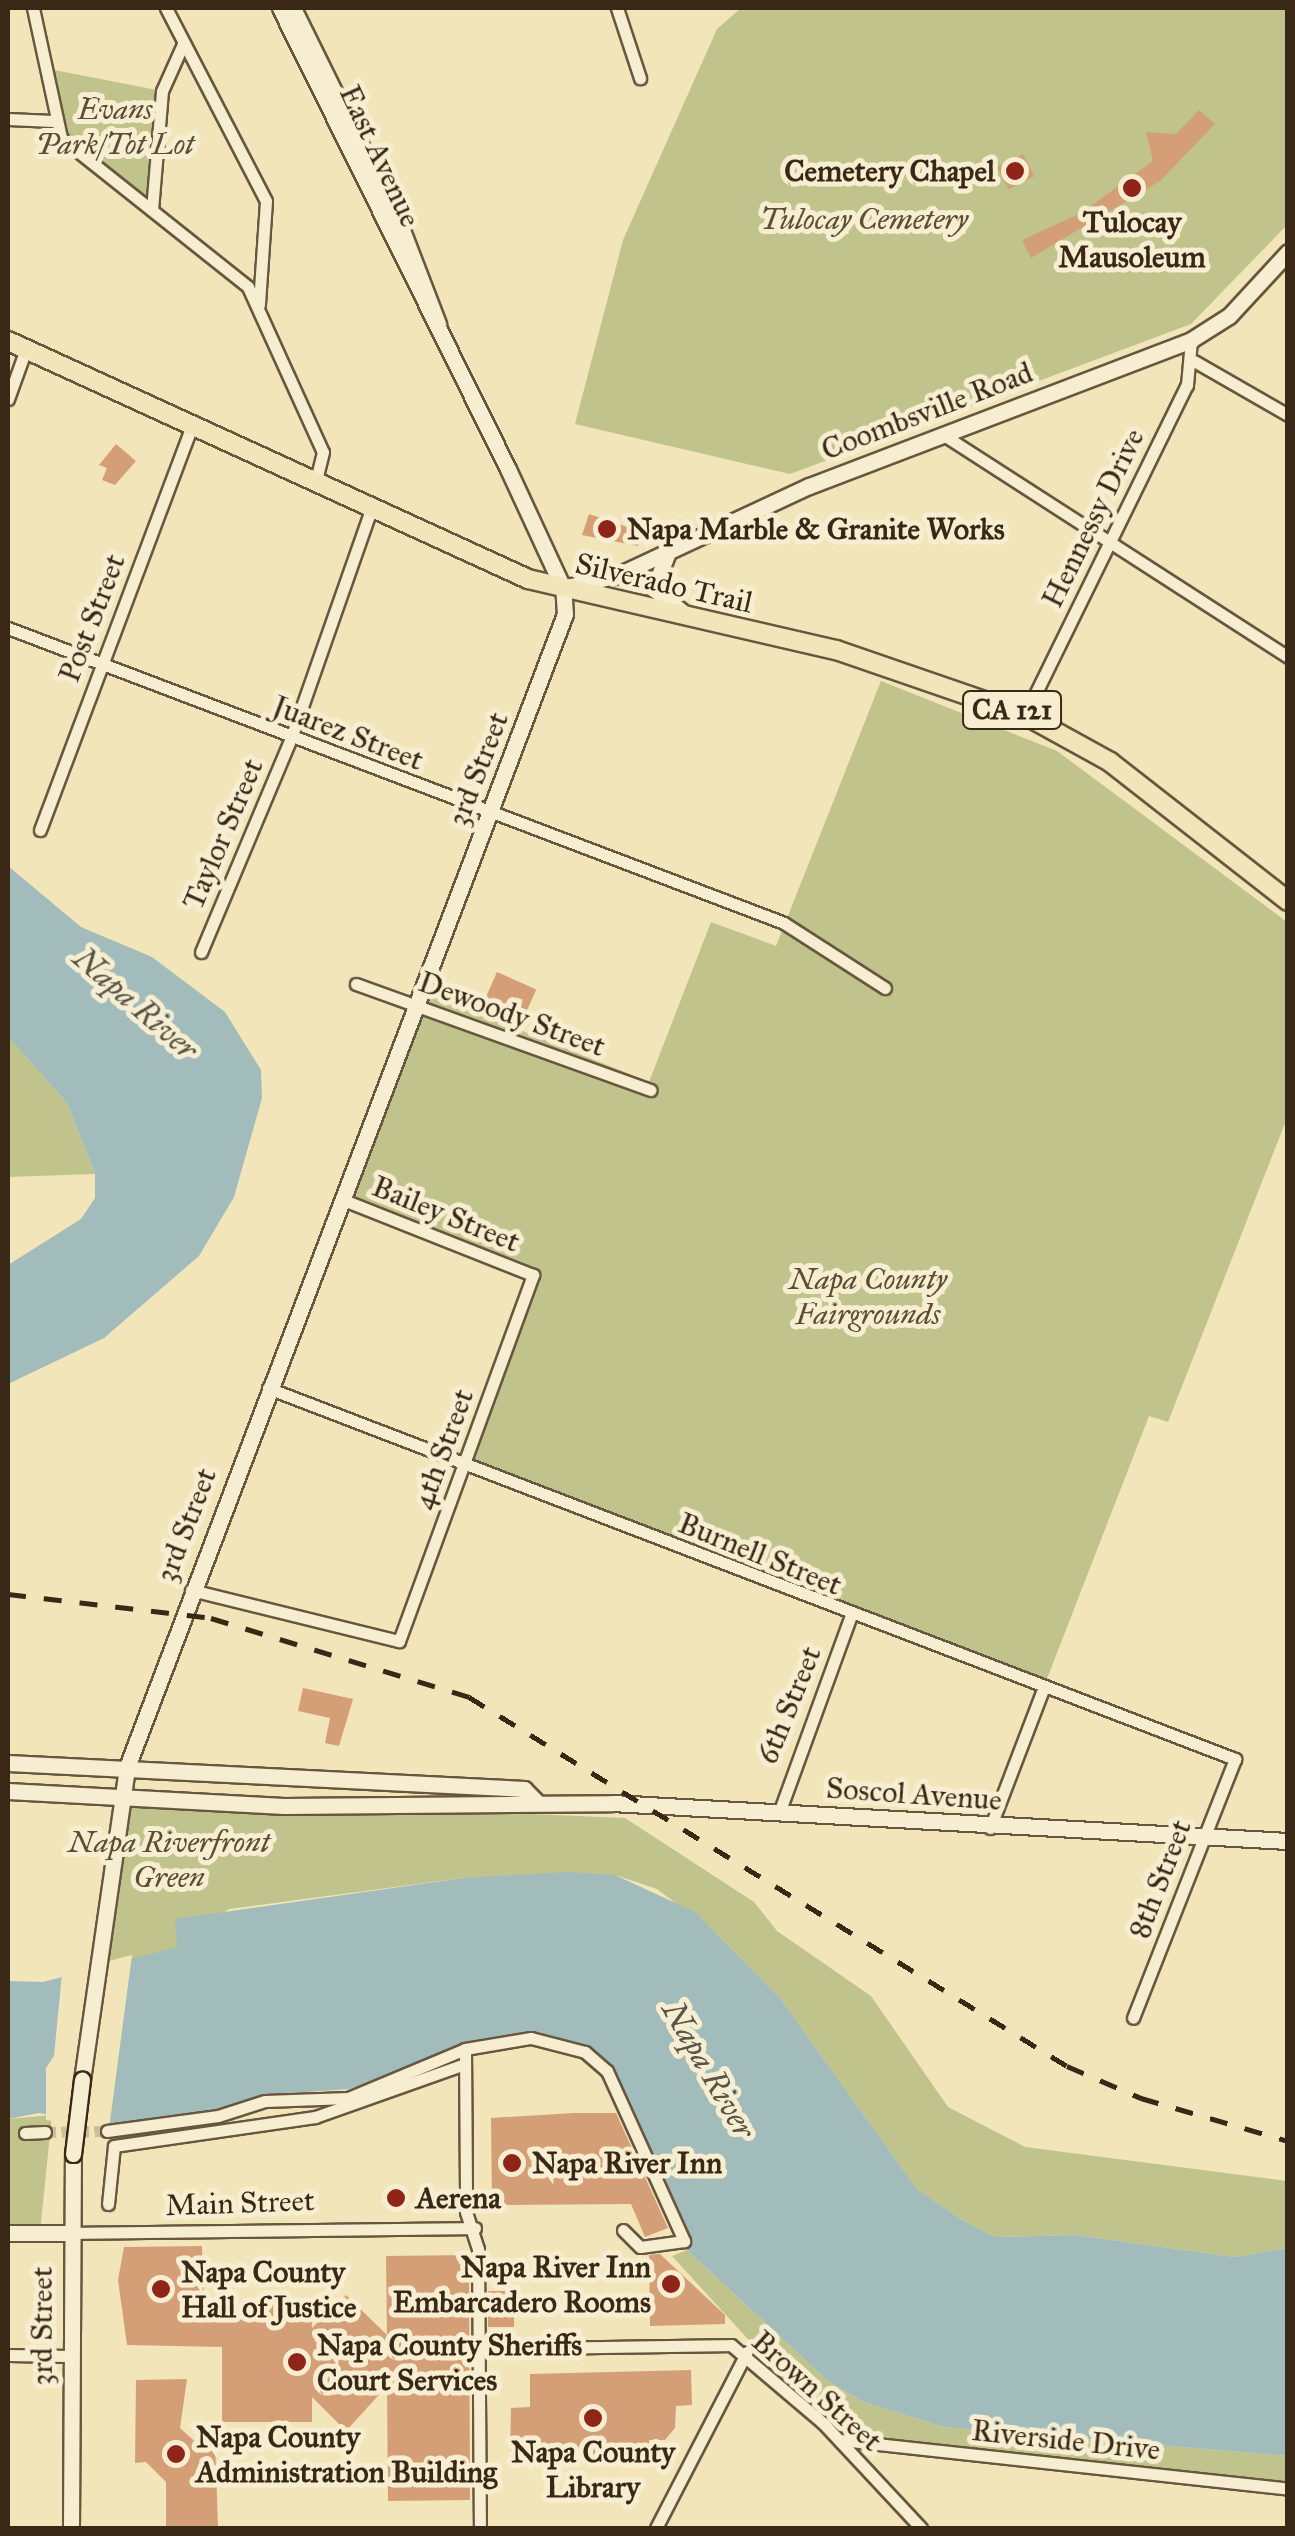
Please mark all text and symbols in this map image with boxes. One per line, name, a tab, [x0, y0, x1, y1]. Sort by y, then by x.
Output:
street label: East Avenue	[332, 79, 428, 233]
park label: Evans Park/Tot Lot	[36, 91, 194, 162]
place label: Cemetery Chapel	[784, 153, 995, 189]
marker: Cemetery Chapel	[1004, 160, 1026, 182]
marker: Tulocay Mausoleum	[1121, 177, 1143, 199]
park label: Tulocay Cemetery	[760, 201, 968, 237]
place label: Tulocay Mausoleum	[1058, 204, 1206, 274]
street label: Coombsville Road	[816, 354, 1038, 468]
street label: Hennessy Drive	[1034, 423, 1152, 613]
place label: Napa Marble & Granite Works	[627, 511, 1005, 547]
marker: Napa Marble & Granite Works	[596, 518, 618, 540]
street label: Silverado Trail	[572, 545, 756, 621]
street label: Post Street	[51, 549, 133, 687]
road number: CA 121	[962, 687, 1062, 733]
street label: Juarez Street	[268, 688, 428, 778]
street label: 3rd Street	[440, 707, 516, 831]
street label: Taylor Street	[175, 753, 271, 915]
water label: Napa River	[65, 939, 205, 1069]
street label: Dewoody Street	[414, 964, 610, 1064]
street label: Bailey Street	[367, 1168, 525, 1260]
park label: Napa County Fairgrounds	[789, 1261, 947, 1332]
street label: 4th Street	[405, 1384, 481, 1514]
street label: 3rd Street	[148, 1463, 224, 1587]
street label: Burnell Street	[673, 1505, 847, 1603]
street label: 6th Street	[749, 1641, 829, 1769]
street label: Soscol Avenue	[825, 1770, 1003, 1818]
street label: 8th Street	[1121, 1815, 1199, 1943]
park label: Napa Riverfront Green	[68, 1824, 270, 1894]
water label: Napa River	[653, 1994, 763, 2146]
place label: Napa River Inn	[532, 2145, 722, 2181]
marker: Napa River Inn	[501, 2152, 523, 2174]
place label: Aerena	[416, 2180, 501, 2216]
street label: Main Street	[165, 2182, 315, 2224]
marker: Aerena	[385, 2187, 407, 2209]
place label: Napa River Inn Embarcadero Rooms	[393, 2249, 651, 2320]
place label: Napa County Hall of Justice	[181, 2254, 356, 2324]
street label: 3rd Street	[24, 2266, 60, 2386]
marker: Napa River Inn Embarcadero Rooms	[660, 2273, 682, 2295]
marker: Napa County Hall of Justice	[150, 2278, 172, 2300]
street label: Brown Street	[744, 2323, 890, 2459]
place label: Napa County Sheriffs Court Services	[317, 2327, 582, 2398]
marker: Napa County Sheriffs Court Services	[286, 2351, 308, 2373]
marker: Napa County Library	[582, 2407, 604, 2429]
street label: Riverside Drive	[970, 2412, 1162, 2468]
place label: Napa County Administration Building	[196, 2419, 497, 2490]
place label: Napa County Library	[511, 2434, 675, 2504]
marker: Napa County Administration Building	[165, 2443, 187, 2465]

